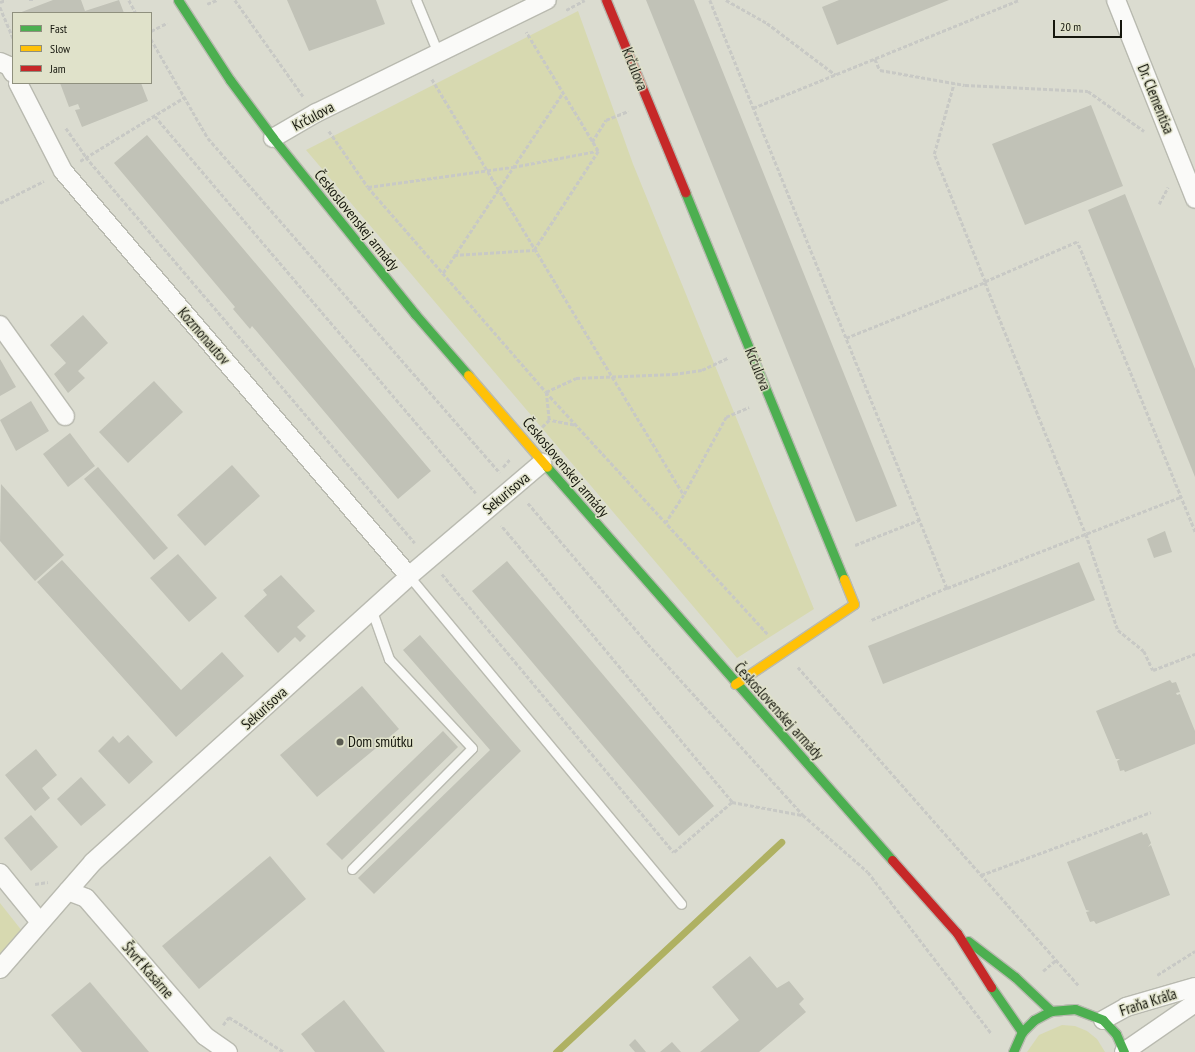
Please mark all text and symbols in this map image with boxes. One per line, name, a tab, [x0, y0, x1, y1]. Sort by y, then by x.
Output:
legend	[12, 12, 152, 84]
scale bar	[1055, 12, 1124, 38]
text: 20 m	[1060, 19, 1081, 34]
text: Fast	[50, 21, 67, 36]
text: Slow	[50, 41, 70, 56]
street label: Krčulova	[618, 45, 652, 93]
text: Jam	[50, 61, 66, 76]
street label: Dr. Clementisa	[1134, 61, 1178, 137]
street label: Krčulova	[289, 98, 337, 134]
street label: Československej armády	[311, 166, 403, 274]
street label: Kozmonautov	[174, 304, 234, 368]
street label: Krčulova	[741, 345, 775, 393]
street label: Československej armády	[519, 413, 613, 521]
street label: Sekurisova	[479, 468, 533, 518]
street label: Československej armády	[731, 659, 827, 763]
street label: Sekurisova	[237, 683, 291, 733]
place label: Dom smútku	[348, 733, 413, 751]
marker: Dom smútku	[335, 737, 345, 747]
street label: Štvrť Kasárne	[119, 938, 177, 1002]
street label: Fraňa Kráľa	[1117, 984, 1179, 1020]

